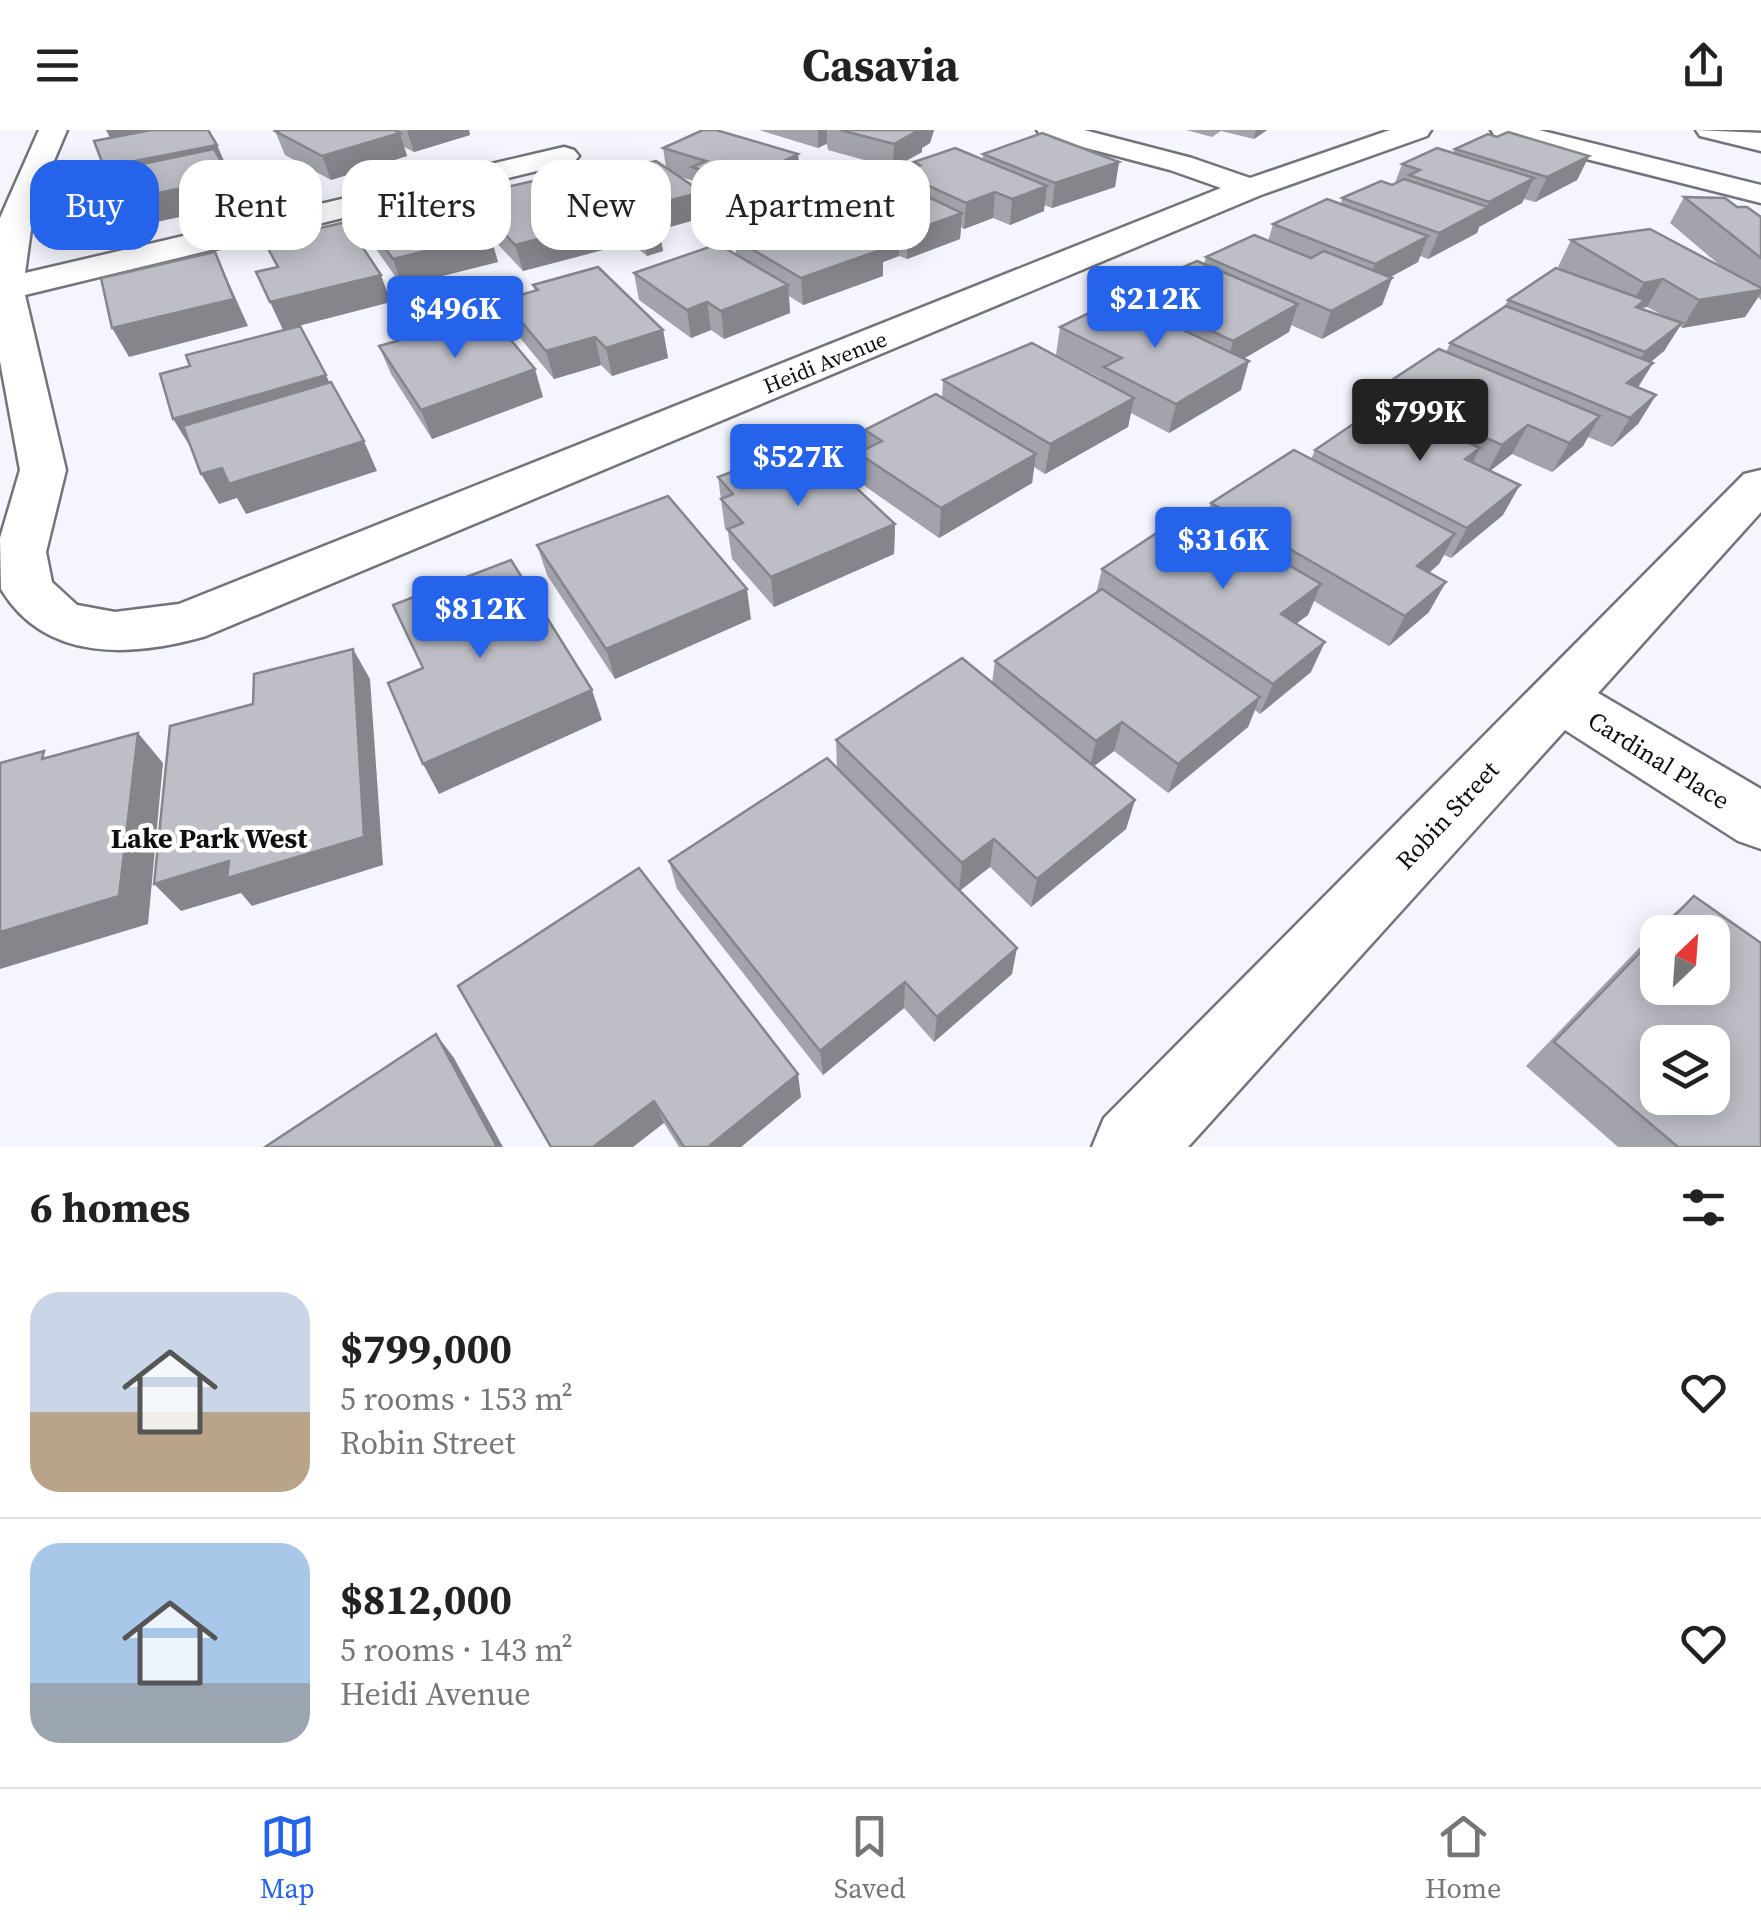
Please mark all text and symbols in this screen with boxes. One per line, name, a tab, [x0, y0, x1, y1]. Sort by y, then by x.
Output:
text: Casavia	[802, 34, 959, 96]
icon: menu	[30, 38, 85, 93]
icon: share	[1676, 38, 1731, 93]
chip: Buy	[30, 160, 159, 250]
chip: Rent	[179, 160, 322, 250]
chip: Filters	[342, 160, 511, 250]
chip: New	[531, 160, 671, 250]
chip: Apartment	[691, 160, 930, 250]
pin: $212K	[1085, 266, 1225, 351]
pin: $496K	[385, 276, 525, 361]
text: $212K	[1109, 276, 1201, 320]
text: $496K	[409, 286, 501, 330]
street label: Heidi Avenue	[759, 324, 891, 400]
pin: $799K	[1350, 379, 1490, 464]
text: $799K	[1374, 389, 1466, 433]
pin: $527K	[728, 424, 868, 509]
text: $527K	[752, 434, 844, 478]
pin: $316K	[1153, 507, 1293, 592]
text: $316K	[1177, 517, 1269, 561]
pin: $812K	[410, 576, 550, 661]
text: $812K	[434, 586, 526, 630]
street label: Cardinal Place	[1582, 703, 1736, 817]
street label: Robin Street	[1388, 753, 1507, 877]
district label: Lake Park West	[111, 819, 308, 857]
north arrow	[1640, 915, 1730, 1005]
map controls	[1640, 915, 1730, 1115]
button: layers	[1640, 1025, 1730, 1115]
text: 6 homes	[30, 1178, 190, 1236]
icon: filters	[1676, 1180, 1731, 1235]
text: $799,000	[340, 1319, 512, 1377]
icon: home	[110, 1332, 230, 1452]
icon: heart	[1676, 1365, 1731, 1420]
text: 5 rooms · 153 m²	[340, 1377, 573, 1421]
text: Robin Street	[340, 1421, 515, 1465]
text: $812,000	[340, 1570, 512, 1628]
icon: home	[110, 1583, 230, 1703]
icon: heart	[1676, 1616, 1731, 1671]
text: 5 rooms · 143 m²	[340, 1628, 573, 1672]
text: Heidi Avenue	[340, 1672, 531, 1716]
tab: Map	[260, 1809, 315, 1907]
tab: Saved	[834, 1809, 906, 1907]
tab: Home	[1425, 1809, 1501, 1907]

